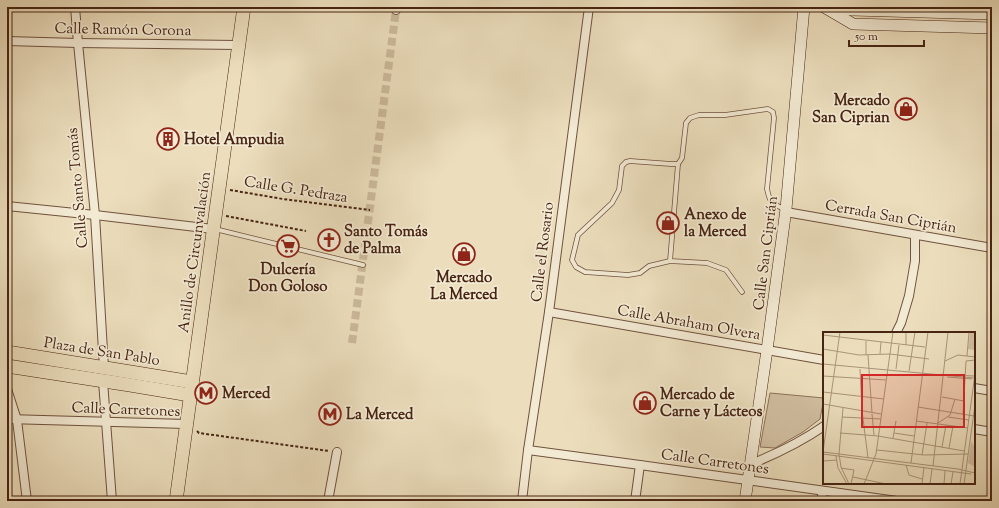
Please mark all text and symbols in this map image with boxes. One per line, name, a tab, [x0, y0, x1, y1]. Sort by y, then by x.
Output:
street label: Calle Ramón Corona	[54, 19, 192, 42]
scale bar	[849, 22, 924, 48]
text: 50 m	[854, 28, 878, 46]
place label: Mercado San Ciprian	[812, 91, 890, 129]
shop icon: Mercado San Ciprian	[893, 96, 919, 122]
building icon: Hotel Ampudia	[155, 126, 181, 152]
street label: Calle Santo Tomás	[63, 127, 94, 249]
place label: Hotel Ampudia	[184, 130, 285, 151]
street label: Anillo de Circunvalación	[174, 170, 217, 334]
street label: Calle G. Pedraza	[242, 172, 349, 209]
street label: Calle San Ciprián	[749, 195, 784, 312]
street label: Cerrada San Ciprián	[823, 196, 958, 239]
street label: Calle el Rosario	[527, 201, 560, 303]
place label: Anexo de la Merced	[684, 205, 747, 243]
shop icon: Anexo de la Merced	[655, 210, 681, 236]
place label: Santo Tomás de Palma	[344, 222, 428, 260]
church icon: Santo Tomás de Palma	[316, 227, 342, 253]
supermarket icon: Dulcería Don Goloso	[275, 233, 301, 259]
shop icon: Mercado La Merced	[451, 241, 477, 267]
place label: Dulcería Don Goloso	[249, 260, 327, 298]
place label: Mercado La Merced	[430, 268, 498, 306]
street label: Calle Abraham Olvera	[615, 301, 762, 346]
inset map	[823, 332, 975, 484]
street label: Plaza de San Pablo	[42, 333, 161, 372]
metro station icon: Merced	[193, 380, 219, 406]
place label: Merced	[222, 384, 271, 405]
place label: Mercado de Carne y Lácteos	[660, 385, 763, 423]
shop icon: Mercado de Carne y Lácteos	[632, 390, 658, 416]
street label: Calle Carretones	[71, 398, 181, 423]
metro station icon: La Merced	[317, 401, 343, 427]
place label: La Merced	[346, 405, 414, 426]
street label: Calle Carretones	[659, 445, 770, 480]

